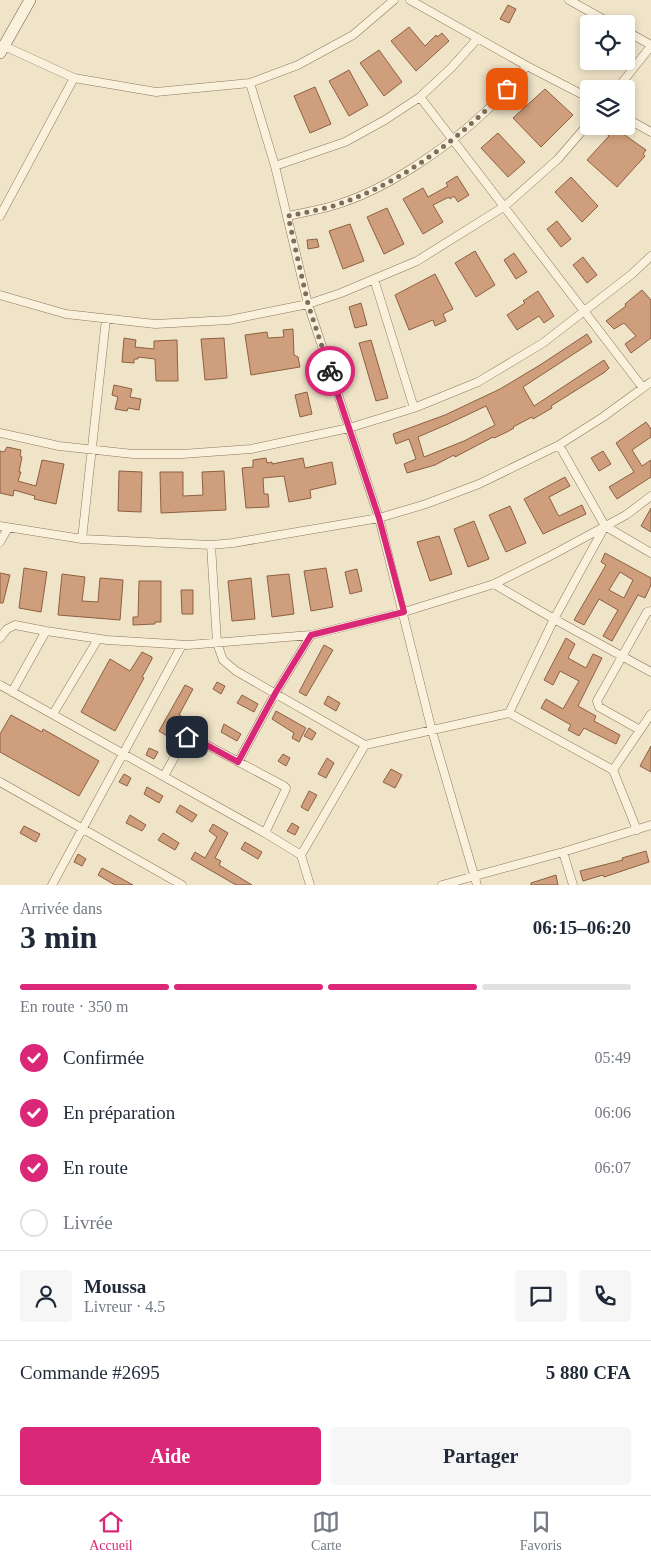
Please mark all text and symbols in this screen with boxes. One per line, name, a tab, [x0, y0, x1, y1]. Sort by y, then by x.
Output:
map controls	[580, 15, 635, 135]
button: locate	[580, 15, 635, 70]
pin	[486, 68, 528, 110]
icon: bag	[493, 75, 521, 103]
button: layers	[580, 80, 635, 135]
courier	[305, 346, 355, 396]
icon: bike	[316, 357, 344, 385]
pin	[166, 716, 208, 758]
icon: home	[173, 723, 201, 751]
text: Arrivée dans	[20, 900, 102, 917]
text: 06:15–06:20	[533, 917, 631, 938]
text: 3 min	[20, 919, 97, 955]
text: En route · 350 m	[20, 998, 128, 1015]
icon: check	[20, 1044, 48, 1072]
text: Confirmée	[63, 1047, 144, 1068]
text: 05:49	[595, 1049, 631, 1066]
icon: check	[20, 1099, 48, 1127]
text: En préparation	[63, 1102, 175, 1123]
text: 06:06	[595, 1104, 631, 1121]
icon: check	[20, 1154, 48, 1182]
text: En route	[63, 1157, 128, 1178]
text: 06:07	[595, 1159, 631, 1176]
text: Livrée	[63, 1212, 113, 1233]
button: person	[20, 1270, 72, 1322]
button: chat	[515, 1270, 567, 1322]
button: phone	[579, 1270, 631, 1322]
text: Moussa	[84, 1276, 146, 1297]
text: Livreur · 4.5	[84, 1298, 165, 1315]
text: Commande #2695	[20, 1362, 160, 1383]
text: 5 880 CFA	[546, 1362, 631, 1383]
button: Aide	[20, 1427, 321, 1485]
button: Partager	[331, 1427, 631, 1485]
tab: Accueil	[89, 1508, 133, 1554]
tab: Carte	[311, 1508, 341, 1554]
tab: Favoris	[520, 1508, 562, 1554]

